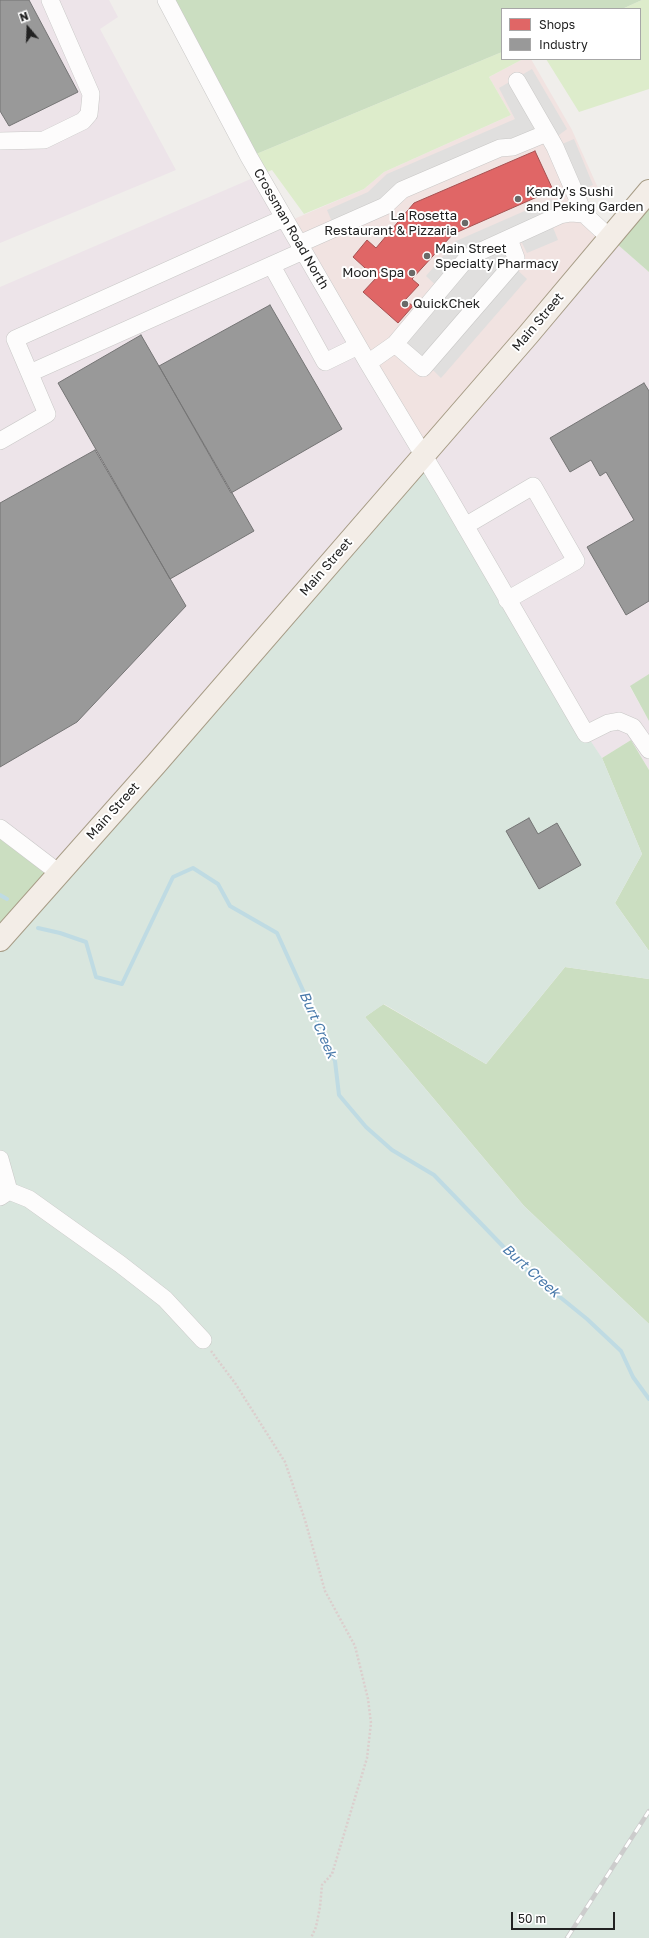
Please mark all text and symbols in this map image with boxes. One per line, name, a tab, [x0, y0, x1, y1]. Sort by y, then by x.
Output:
north arrow	[8, 8, 48, 48]
legend	[501, 8, 641, 60]
text: N	[18, 9, 30, 24]
text: Shops	[539, 17, 575, 32]
text: Industry	[539, 37, 588, 52]
street label: Crossman Road North	[250, 166, 332, 292]
place label: Kendy's Sushi and Peking Garden	[526, 184, 644, 215]
marker: Kendy's Sushi and Peking Garden	[513, 194, 523, 204]
place label: La Rosetta Restaurant & Pizzaria	[324, 208, 457, 239]
marker: La Rosetta Restaurant & Pizzaria	[460, 218, 470, 228]
place label: Main Street Specialty Pharmacy	[435, 241, 559, 272]
marker: Main Street Specialty Pharmacy	[422, 251, 432, 261]
place label: Moon Spa	[342, 265, 404, 281]
marker: Moon Spa	[407, 268, 417, 278]
street label: Main Street	[509, 290, 567, 354]
place label: QuickChek	[413, 296, 480, 312]
marker: QuickChek	[400, 299, 410, 309]
street label: Main Street	[297, 535, 355, 599]
street label: Main Street	[83, 779, 143, 843]
water label: Burt Creek	[296, 989, 340, 1061]
water label: Burt Creek	[499, 1241, 563, 1301]
scale bar	[513, 1904, 617, 1930]
text: 50 m	[518, 1911, 546, 1926]

